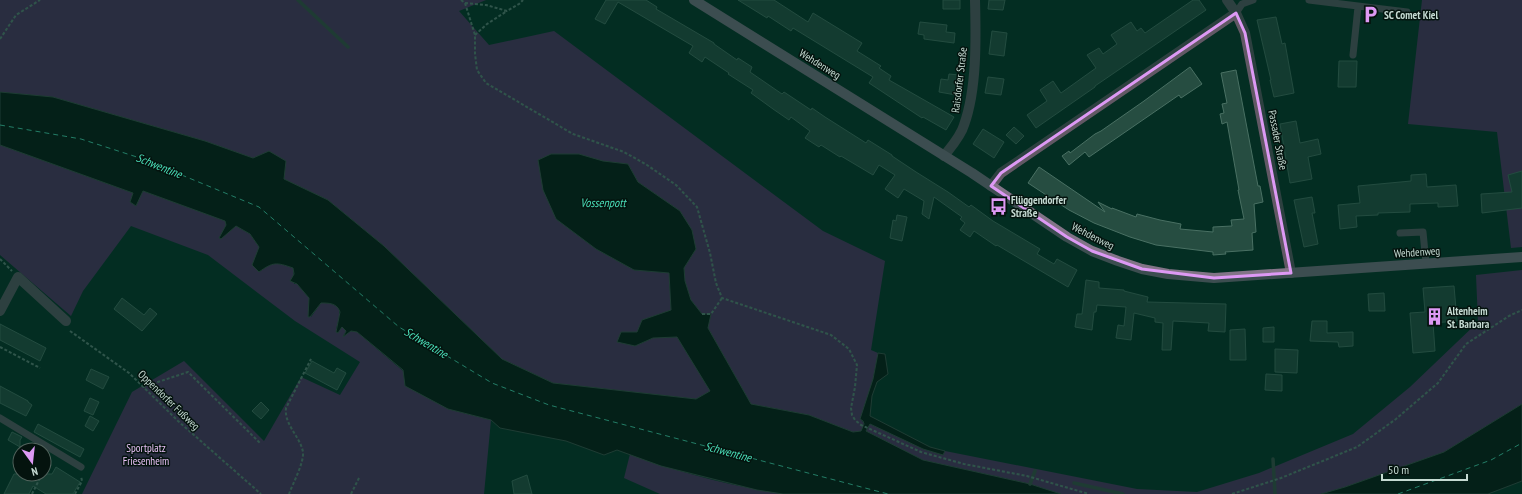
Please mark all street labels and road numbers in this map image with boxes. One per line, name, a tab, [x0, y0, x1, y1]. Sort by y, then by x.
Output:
street label: Wehdenweg	[797, 46, 843, 82]
street label: Raisdorfer Straße	[948, 46, 970, 114]
street label: Passader Straße	[1265, 109, 1291, 172]
street label: Wehdenweg	[1069, 219, 1117, 253]
street label: Wehdenweg	[1394, 243, 1441, 261]
street label: Oppendorfer Fußweg	[135, 367, 203, 433]

